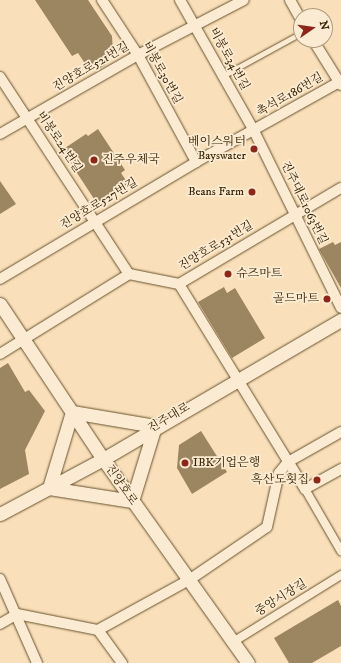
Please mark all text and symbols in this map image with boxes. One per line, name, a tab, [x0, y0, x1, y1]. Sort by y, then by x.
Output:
north arrow	[293, 8, 333, 48]
text: N	[316, 20, 332, 32]
street label: 비봉로34번길	[206, 25, 252, 93]
street label: 진양호로521번길	[50, 39, 132, 95]
street label: 비봉로30번길	[139, 39, 185, 107]
street label: 촉석로186번길	[254, 70, 326, 120]
street label: 비봉로24번길	[33, 109, 85, 175]
place label: 베이스워터 Bayswater	[188, 135, 246, 163]
marker: 베이스워터 Bayswater	[249, 144, 259, 154]
place label: 진주우체국	[102, 153, 160, 167]
marker: 진주우체국	[89, 155, 99, 165]
street label: 진주대로1063번길	[278, 159, 330, 247]
street label: 진양호로527번길	[58, 175, 140, 233]
place label: Beans Farm	[188, 185, 244, 199]
marker: Beans Farm	[247, 187, 257, 197]
street label: 진양호로531번길	[176, 218, 256, 274]
place label: 슈즈마트	[236, 267, 282, 281]
marker: 슈즈마트	[223, 269, 233, 279]
place label: 골드마트	[273, 292, 319, 306]
marker: 골드마트	[322, 294, 332, 304]
street label: 진주대로	[145, 400, 193, 436]
place label: IBK기업은행	[193, 456, 260, 470]
marker: IBK기업은행	[180, 458, 190, 468]
street label: 진양호로	[102, 462, 140, 508]
place label: 흑산도횟집	[251, 473, 309, 487]
marker: 흑산도횟집	[312, 475, 322, 485]
street label: 중앙시장길	[253, 577, 309, 619]

